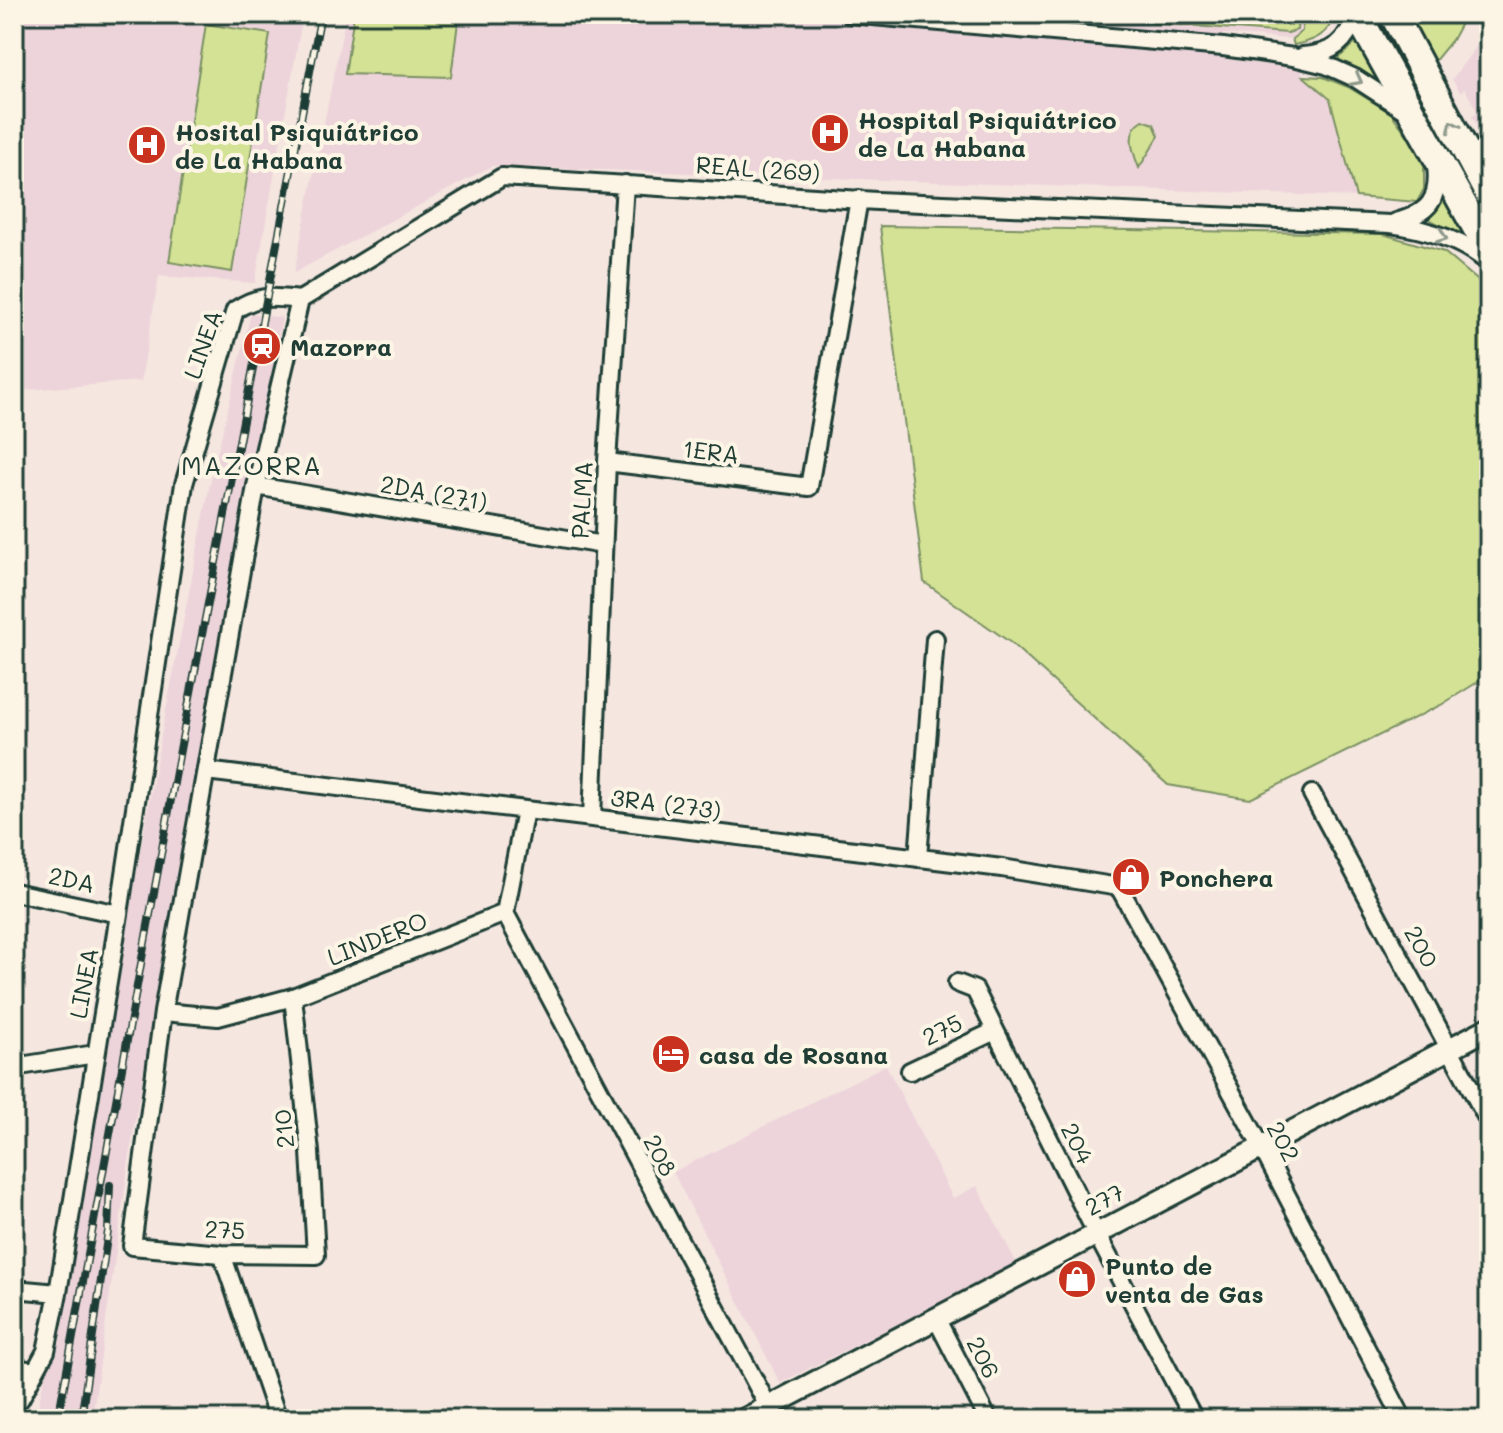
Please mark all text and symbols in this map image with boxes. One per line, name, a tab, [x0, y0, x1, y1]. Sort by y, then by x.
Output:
one-way arrow	[1348, 70, 1362, 86]
place label: Hospital Psiquiátrico de La Habana	[858, 104, 1117, 163]
hospital icon: Hospital Psiquiátrico de La Habana	[809, 112, 851, 154]
place label: Hosital Psiquiátrico de La Habana	[175, 116, 418, 175]
one-way arrow	[1447, 120, 1462, 135]
hospital icon: Hosital Psiquiátrico de La Habana	[126, 124, 168, 166]
street label: REAL (269)	[695, 148, 821, 188]
one-way arrow	[1434, 227, 1448, 244]
street label: LINEA	[176, 305, 228, 383]
station icon: Mazorra	[241, 325, 283, 367]
place label: Mazorra	[290, 331, 392, 362]
street label: 1ERA	[681, 432, 741, 470]
district label: MAZORRA	[181, 448, 323, 482]
street label: PALMA	[563, 460, 599, 540]
street label: 2DA (271)	[378, 467, 490, 517]
street label: 3RA (273)	[609, 781, 723, 825]
shop icon: Ponchera	[1110, 856, 1152, 898]
street label: 2DA	[46, 859, 98, 899]
place label: Ponchera	[1159, 862, 1274, 893]
street label: LINDERO	[322, 904, 432, 972]
street label: 200	[1398, 920, 1446, 972]
street label: LINEA	[62, 945, 104, 1021]
street label: 275	[917, 1006, 967, 1052]
hotel icon: casa de Rosana	[650, 1033, 692, 1075]
place label: casa de Rosana	[699, 1039, 888, 1070]
street label: 210	[266, 1108, 300, 1150]
street label: 202	[1261, 1115, 1307, 1167]
street label: 204	[1055, 1117, 1101, 1169]
street label: 208	[637, 1129, 685, 1181]
street label: 277	[1079, 1176, 1129, 1222]
street label: 275	[204, 1212, 246, 1246]
place label: Punto de venta de Gas	[1105, 1250, 1264, 1309]
shop icon: Punto de venta de Gas	[1056, 1258, 1098, 1300]
street label: 206	[961, 1331, 1007, 1383]

